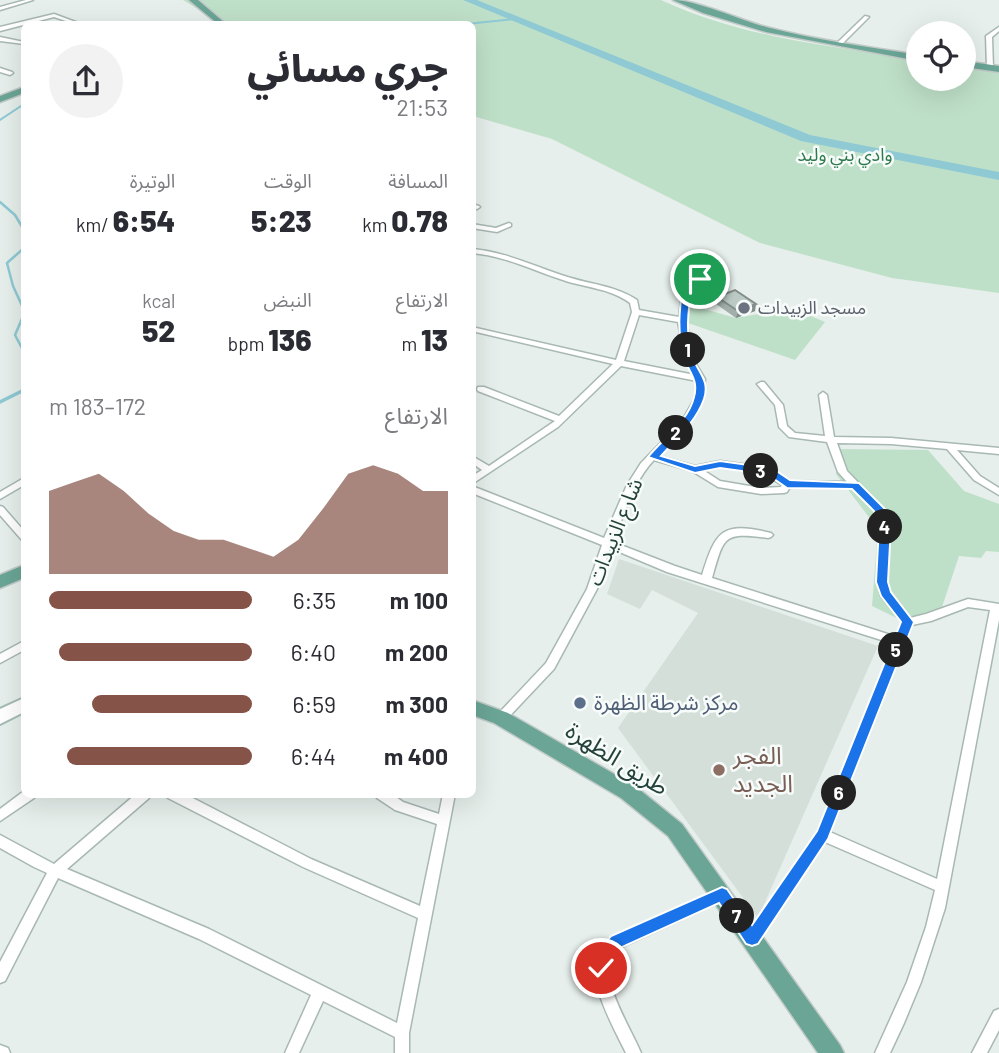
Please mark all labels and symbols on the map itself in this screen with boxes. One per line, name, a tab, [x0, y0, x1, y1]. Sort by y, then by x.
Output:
park label: وادي بني وليد	[797, 143, 893, 168]
pin	[670, 249, 730, 309]
place label: مسجد الزبيدات	[758, 296, 866, 319]
marker: مسجد الزبيدات	[736, 300, 752, 316]
pin: 1	[670, 332, 706, 368]
pin: 2	[658, 416, 694, 450]
pin: 3	[744, 454, 778, 489]
street label: شارع الزبيدات	[581, 474, 650, 590]
pin: 4	[868, 510, 903, 544]
pin: 5	[878, 632, 914, 668]
place label: مركز شرطة الظهرة	[594, 689, 738, 715]
marker: مركز شرطة الظهرة	[572, 695, 588, 711]
street label: طريق الظهرة	[560, 715, 675, 802]
place label: الفجر الجديد	[732, 740, 793, 797]
marker: الفجر الجديد	[711, 762, 727, 778]
pin: 6	[822, 776, 856, 810]
pin: 7	[720, 898, 754, 934]
pin	[571, 938, 631, 998]

